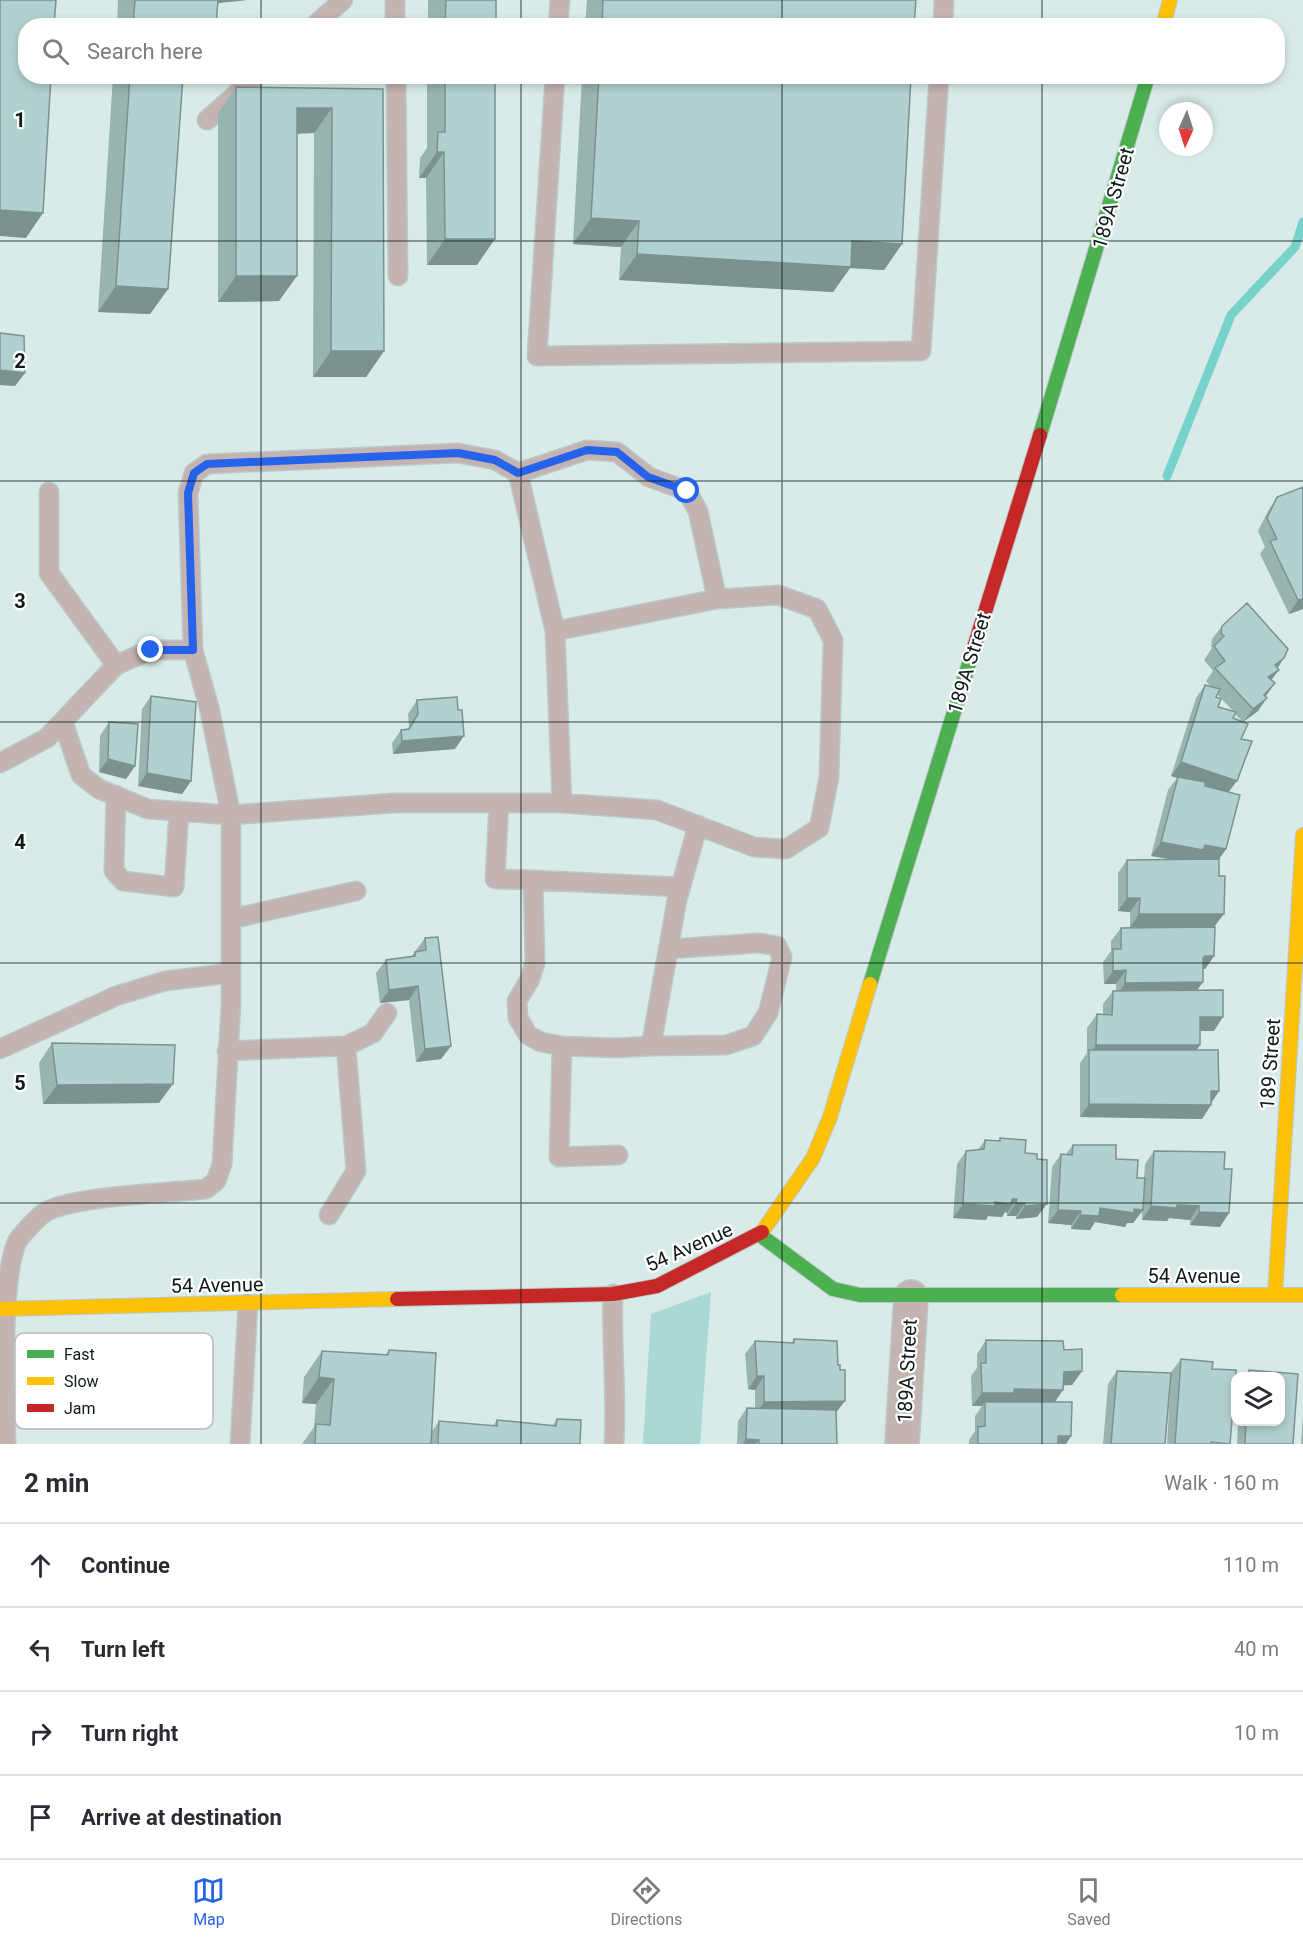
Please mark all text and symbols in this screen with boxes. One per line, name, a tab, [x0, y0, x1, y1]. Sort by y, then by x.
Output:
search box	[18, 18, 1285, 84]
icon: search	[39, 35, 72, 68]
text: Search here	[87, 39, 203, 64]
north arrow	[1159, 102, 1213, 156]
text: 1	[14, 108, 26, 132]
street label: 189A Street	[1087, 144, 1139, 252]
text: 2	[14, 349, 26, 373]
route start	[673, 477, 699, 503]
text: 3	[14, 589, 26, 613]
street label: 189A Street	[942, 610, 996, 716]
route end	[137, 636, 163, 662]
text: 4	[14, 830, 26, 854]
street label: 189 Street	[1255, 1018, 1285, 1110]
text: 5	[14, 1071, 26, 1095]
street label: 54 Avenue	[642, 1217, 736, 1277]
street label: 54 Avenue	[1148, 1264, 1240, 1288]
street label: 54 Avenue	[170, 1272, 264, 1298]
street label: 189A Street	[892, 1318, 922, 1424]
legend	[15, 1333, 213, 1429]
text: Fast	[64, 1345, 95, 1364]
text: Slow	[64, 1372, 99, 1391]
map controls	[1231, 1372, 1285, 1426]
button: layers	[1231, 1372, 1285, 1426]
text: Jam	[64, 1399, 96, 1418]
text: 2 min	[24, 1468, 89, 1498]
text: Walk · 160 m	[1164, 1471, 1279, 1495]
icon: ahead	[24, 1549, 57, 1582]
text: Continue	[81, 1553, 170, 1578]
text: 110 m	[1223, 1553, 1279, 1577]
icon: left	[24, 1633, 57, 1666]
text: Turn left	[81, 1637, 165, 1662]
text: 40 m	[1234, 1637, 1279, 1661]
icon: right	[24, 1717, 57, 1750]
text: Turn right	[81, 1721, 178, 1746]
text: 10 m	[1234, 1721, 1279, 1745]
icon: arrive	[24, 1801, 57, 1834]
text: Arrive at destination	[81, 1805, 282, 1830]
tab: Map	[192, 1874, 225, 1929]
tab: Directions	[610, 1874, 682, 1929]
tab: Saved	[1067, 1874, 1111, 1929]

